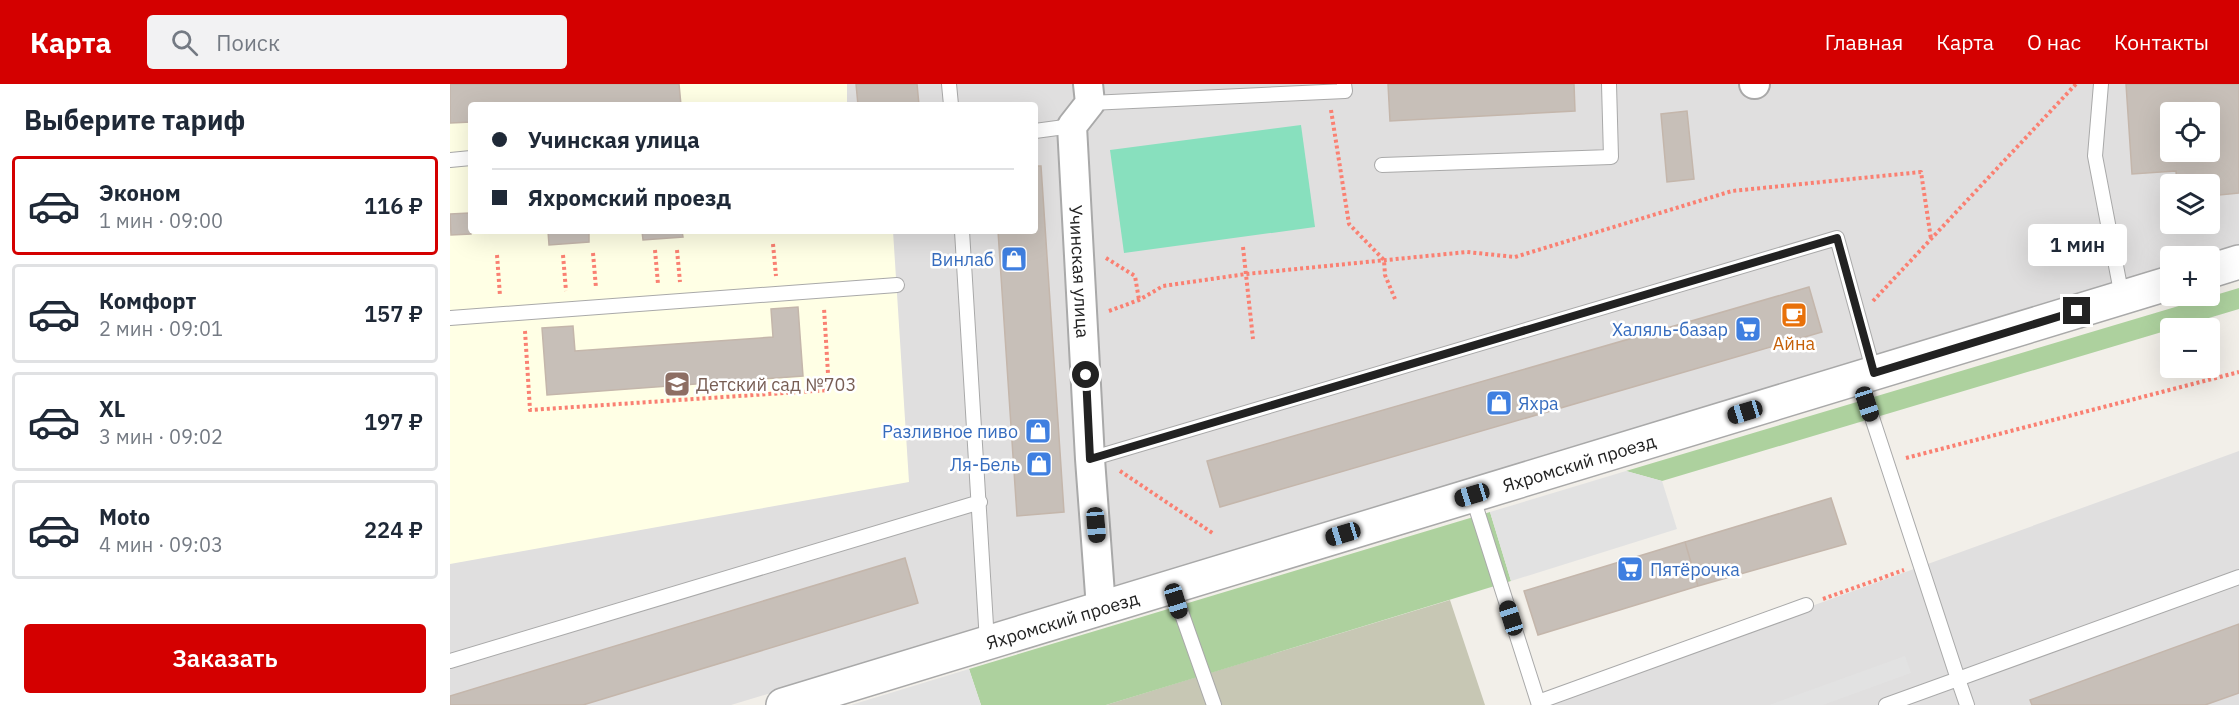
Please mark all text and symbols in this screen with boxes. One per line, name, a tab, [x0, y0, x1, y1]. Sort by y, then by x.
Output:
search box	[147, 15, 567, 69]
text: Карта	[30, 24, 111, 61]
icon: search	[168, 26, 201, 59]
text: Поиск	[216, 28, 280, 57]
text: Главная	[1825, 28, 1903, 56]
text: Карта	[1936, 28, 1994, 56]
text: О нас	[2027, 28, 2081, 56]
text: Контакты	[2114, 28, 2209, 56]
text: Выберите тариф	[24, 102, 245, 137]
map controls	[2160, 102, 2220, 378]
button: locate	[2160, 102, 2220, 162]
text: Учинская улица	[528, 125, 700, 154]
button: layers	[2160, 174, 2220, 234]
text: Эконом	[99, 178, 181, 207]
icon: car	[27, 179, 81, 233]
text: Яхромский проезд	[528, 183, 731, 212]
text: 116 ₽	[364, 191, 423, 220]
street label: Учинская улица	[1065, 204, 1095, 339]
text: 1 мин · 09:00	[99, 207, 223, 234]
callout: 1 мин	[2028, 224, 2126, 266]
text: 1 мин	[2050, 231, 2105, 258]
shop icon: Винлаб	[999, 244, 1029, 274]
button: +	[2160, 246, 2220, 306]
place label: Винлаб	[931, 248, 994, 271]
text: Комфорт	[99, 286, 196, 315]
icon: car	[27, 287, 81, 341]
route end	[2063, 297, 2090, 324]
text: 157 ₽	[364, 299, 423, 328]
cafe icon: Айна	[1779, 300, 1809, 330]
supermarket icon: Халяль-базар	[1733, 314, 1763, 344]
text: 2 мин · 09:01	[99, 315, 223, 342]
place label: Халяль-базар	[1612, 318, 1728, 341]
button: −	[2160, 318, 2220, 378]
place label: Айна	[1773, 332, 1816, 355]
route start	[1072, 361, 1099, 388]
school or university icon: Детский сад №703	[662, 369, 692, 399]
place label: Детский сад №703	[696, 373, 856, 396]
car	[1853, 384, 1881, 424]
shop icon: Яхра	[1484, 388, 1514, 418]
place label: Яхра	[1518, 392, 1559, 415]
text: XL	[99, 394, 125, 423]
icon: car	[27, 395, 81, 449]
car	[1725, 398, 1765, 426]
text: 197 ₽	[364, 407, 423, 436]
shop icon: Разливное пиво	[1023, 416, 1053, 446]
place label: Разливное пиво	[882, 420, 1018, 443]
text: 3 мин · 09:02	[99, 423, 223, 450]
street label: Яхромский проезд	[1500, 429, 1658, 497]
shop icon: Ля-Бель	[1024, 449, 1054, 479]
place label: Ля-Бель	[950, 453, 1020, 476]
car	[1452, 481, 1492, 509]
text: Moto	[99, 502, 150, 531]
icon: car	[27, 503, 81, 557]
car	[1085, 506, 1107, 544]
text: 224 ₽	[364, 515, 423, 544]
car	[1323, 520, 1363, 548]
text: 4 мин · 09:03	[99, 531, 223, 558]
supermarket icon: Пятёрочка	[1615, 554, 1645, 584]
place label: Пятёрочка	[1650, 558, 1740, 581]
car	[1162, 581, 1190, 621]
street label: Яхромский проезд	[983, 586, 1142, 654]
car	[1497, 598, 1525, 638]
button: Заказать	[24, 624, 426, 693]

